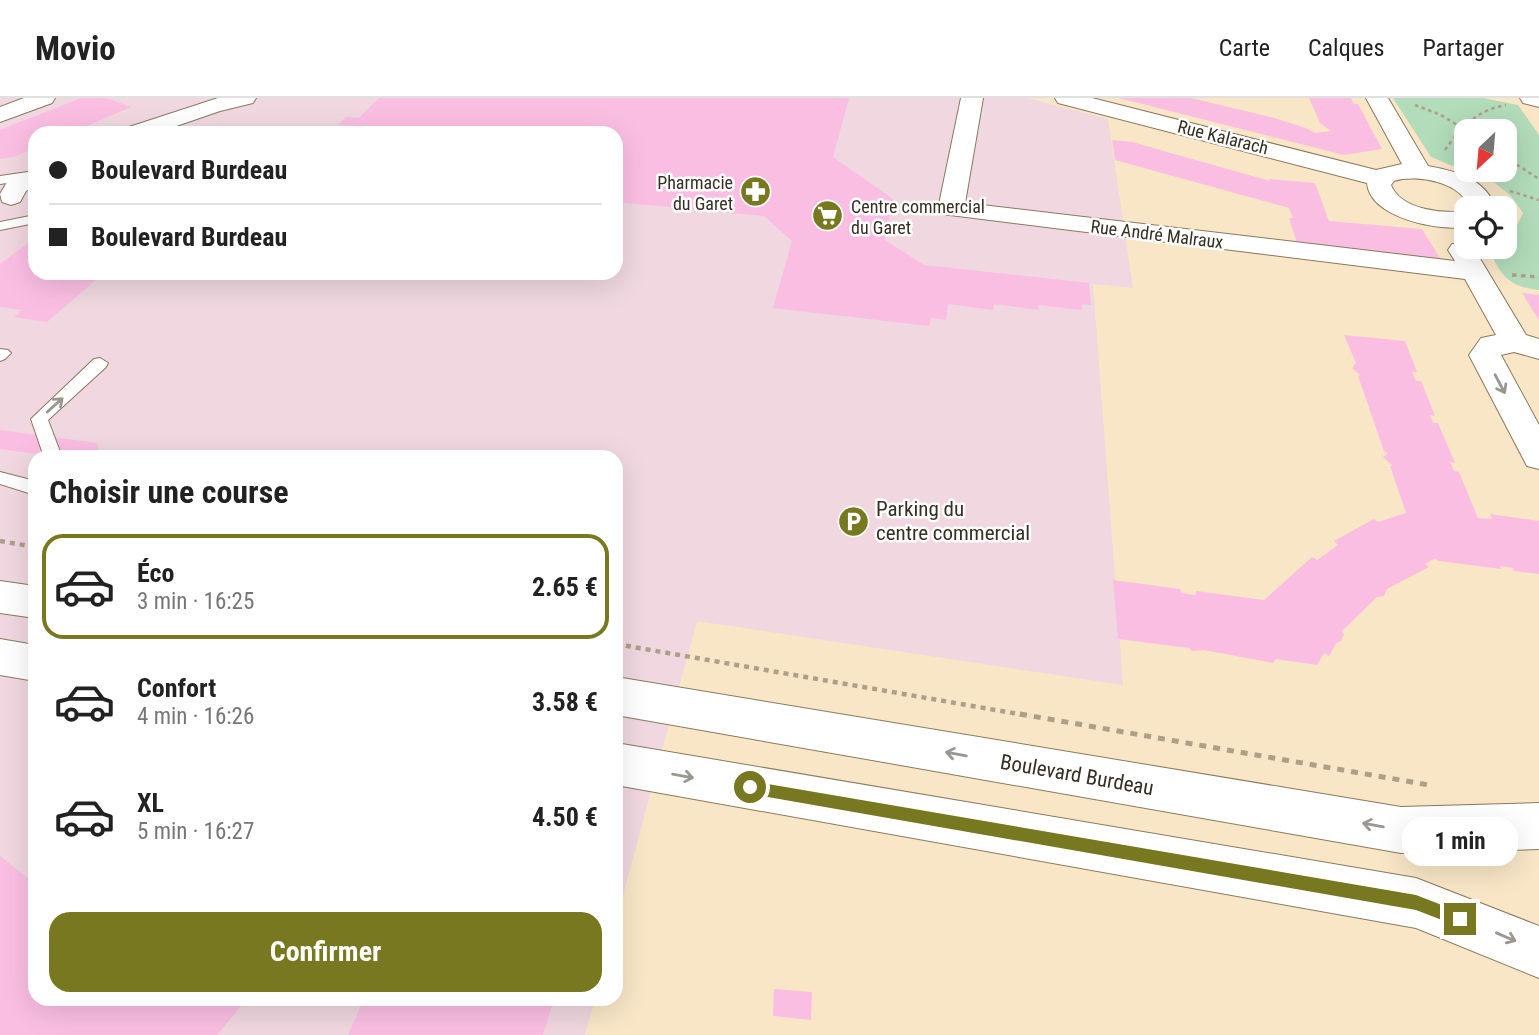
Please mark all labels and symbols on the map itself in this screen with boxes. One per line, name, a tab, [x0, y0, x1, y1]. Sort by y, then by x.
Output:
street label: Rue Kalarach	[1175, 116, 1271, 158]
north arrow	[1454, 119, 1517, 182]
place label: Pharmacie du Garet	[657, 172, 733, 214]
pharmacy icon: Pharmacie du Garet	[739, 175, 773, 209]
place label: Centre commercial du Garet	[851, 196, 985, 238]
supermarket icon: Centre commercial du Garet	[811, 199, 845, 233]
street label: Rue André Malraux	[1089, 215, 1225, 253]
one-way arrow	[1493, 373, 1507, 393]
one-way arrow	[46, 397, 64, 413]
place label: Parking du centre commercial	[876, 497, 1030, 545]
parking icon: Parking du centre commercial	[836, 504, 870, 538]
one-way arrow	[945, 747, 968, 760]
street label: Boulevard Burdeau	[998, 750, 1156, 800]
one-way arrow	[671, 770, 694, 783]
route start	[734, 771, 766, 803]
one-way arrow	[1362, 818, 1385, 832]
callout: 1 min	[1402, 818, 1518, 866]
route end	[1444, 903, 1476, 935]
one-way arrow	[1495, 931, 1516, 944]

